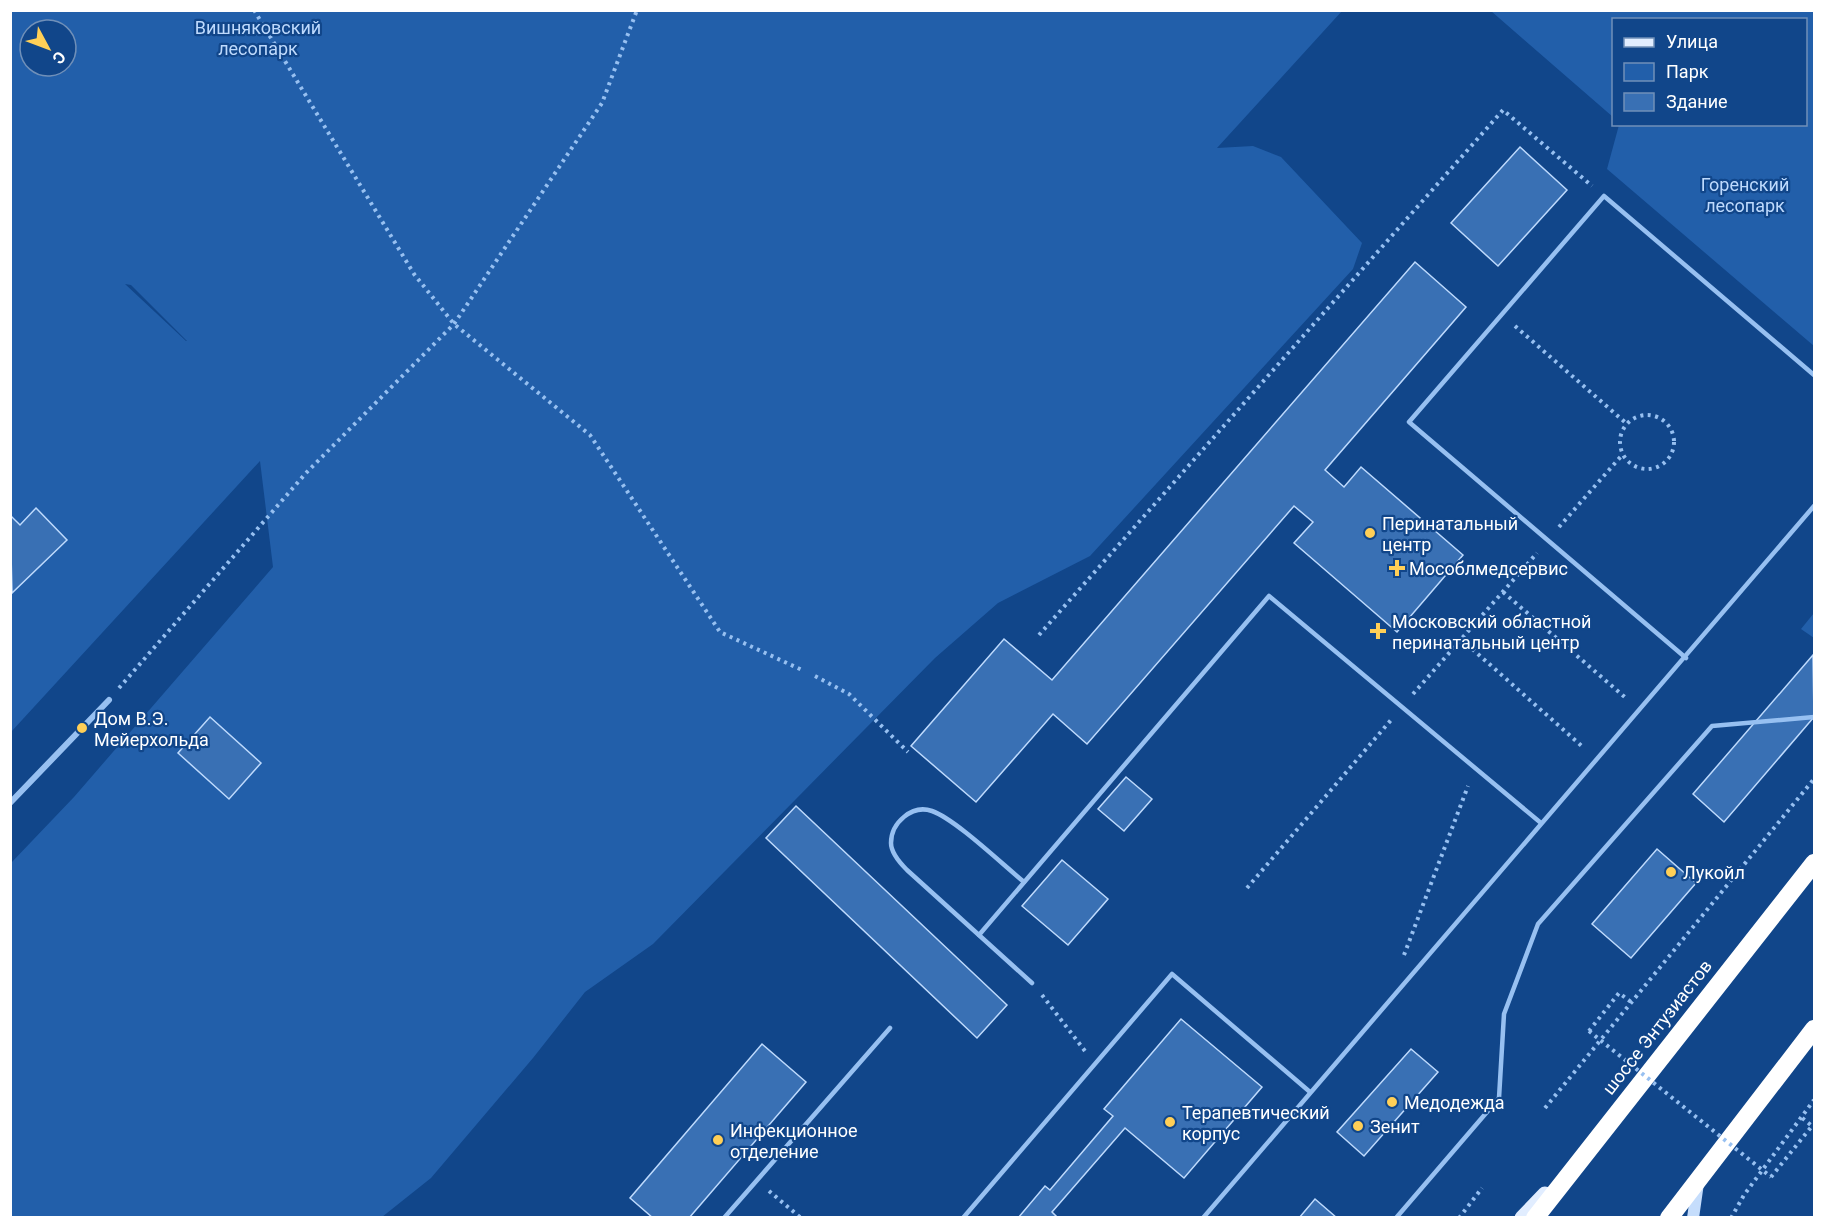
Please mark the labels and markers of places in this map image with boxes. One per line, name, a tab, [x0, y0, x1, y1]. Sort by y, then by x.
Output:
place label: Перинатальный центр	[1382, 513, 1518, 555]
marker: Перинатальный центр	[1363, 526, 1377, 540]
place label: Мособлмедсервис	[1409, 558, 1568, 579]
marker: Мособлмедсервис	[1390, 561, 1404, 575]
place label: Московский областной перинатальный центр	[1392, 611, 1591, 653]
marker: Московский областной перинатальный центр	[1369, 622, 1387, 640]
place label: Дом В.Э. Мейерхольда	[94, 708, 209, 750]
marker: Дом В.Э. Мейерхольда	[75, 721, 89, 735]
place label: Лукойл	[1683, 862, 1745, 883]
marker: Лукойл	[1664, 865, 1678, 879]
place label: Медодежда	[1404, 1092, 1505, 1113]
marker: Медодежда	[1385, 1095, 1399, 1109]
place label: Терапевтический корпус	[1182, 1102, 1330, 1144]
marker: Терапевтический корпус	[1163, 1115, 1177, 1129]
place label: Зенит	[1370, 1116, 1420, 1137]
marker: Зенит	[1351, 1119, 1365, 1133]
place label: Инфекционное отделение	[730, 1120, 857, 1162]
marker: Инфекционное отделение	[711, 1133, 725, 1147]

